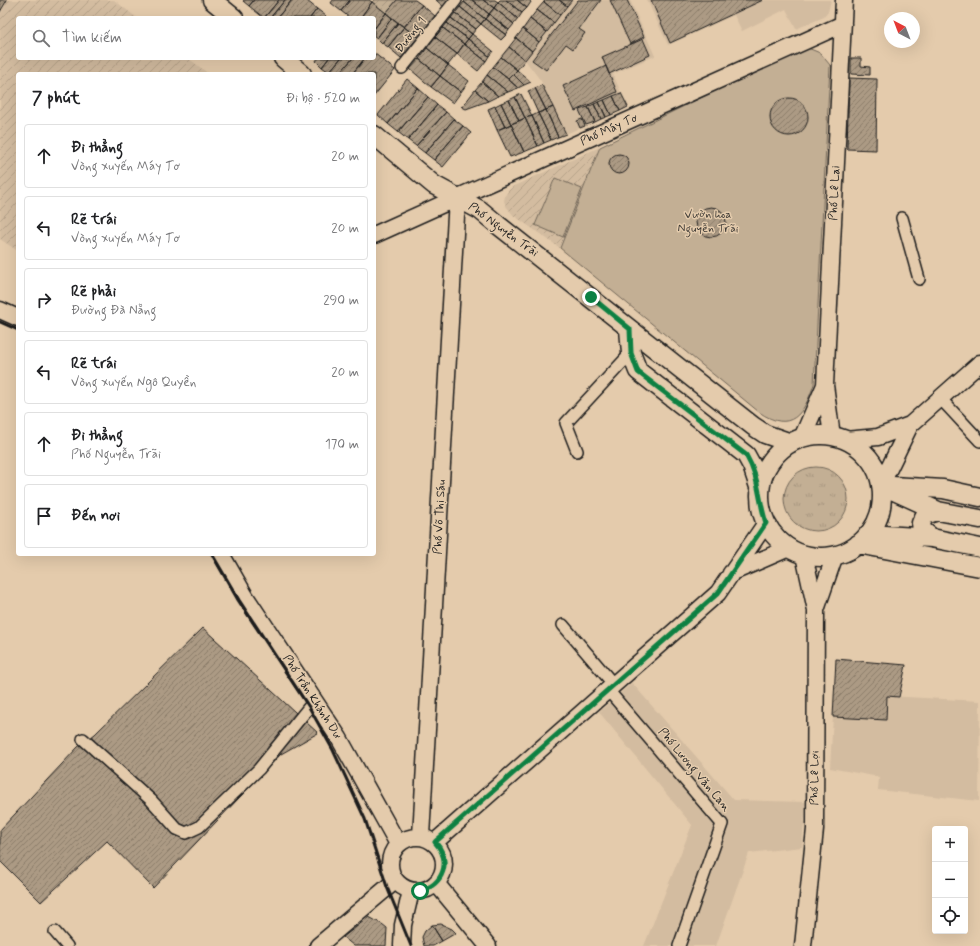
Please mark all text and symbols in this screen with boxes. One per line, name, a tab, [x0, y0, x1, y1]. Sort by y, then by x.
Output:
north arrow	[884, 12, 920, 48]
street label: Đường 1	[392, 14, 431, 57]
search box	[16, 16, 376, 60]
icon: search	[30, 27, 52, 49]
text: Tìm kiếm	[62, 28, 122, 48]
text: 7 phút	[32, 87, 80, 109]
text: Đi bộ · 520 m	[286, 90, 360, 107]
street label: Phố Máy Tơ	[578, 110, 640, 150]
text: Đi thẳng	[71, 138, 123, 158]
icon: ahead	[33, 145, 55, 167]
text: 20 m	[331, 148, 359, 165]
text: Vòng xuyến Máy Tơ	[71, 158, 180, 175]
street label: Phố Lê Lai	[826, 165, 844, 221]
street label: Phố Nguyễn Trãi	[464, 199, 542, 262]
park label: Vườn hoa Nguyễn Trãi	[677, 207, 739, 238]
text: Rẽ trái	[71, 210, 117, 230]
icon: left	[33, 217, 55, 239]
text: 20 m	[331, 220, 359, 237]
text: Vòng xuyến Máy Tơ	[71, 230, 180, 247]
text: Rẽ phải	[71, 282, 116, 302]
route end	[582, 288, 600, 306]
icon: right	[33, 289, 55, 311]
text: 290 m	[323, 292, 359, 309]
text: Đường Đà Nẵng	[71, 302, 156, 319]
text: Rẽ trái	[71, 354, 117, 374]
icon: left	[33, 361, 55, 383]
text: 20 m	[331, 364, 359, 381]
text: Vòng xuyến Ngô Quyền	[71, 374, 196, 391]
text: Đi thẳng	[71, 426, 123, 446]
icon: ahead	[33, 433, 55, 455]
text: 170 m	[325, 436, 359, 453]
text: Phố Nguyễn Trãi	[71, 446, 161, 463]
street label: Phố Võ Thị Sáu	[430, 479, 450, 555]
icon: arrive	[33, 505, 55, 527]
text: Đến nơi	[71, 506, 120, 526]
street label: Phố Trần Khánh Dư	[279, 652, 345, 742]
street label: Phố Lương Văn Can	[653, 725, 734, 816]
street label: Phố Lê Lợi	[807, 750, 823, 805]
map controls	[932, 826, 968, 934]
button: +	[932, 826, 968, 862]
button: −	[932, 862, 968, 898]
route start	[411, 882, 429, 900]
button: locate	[932, 898, 968, 934]

